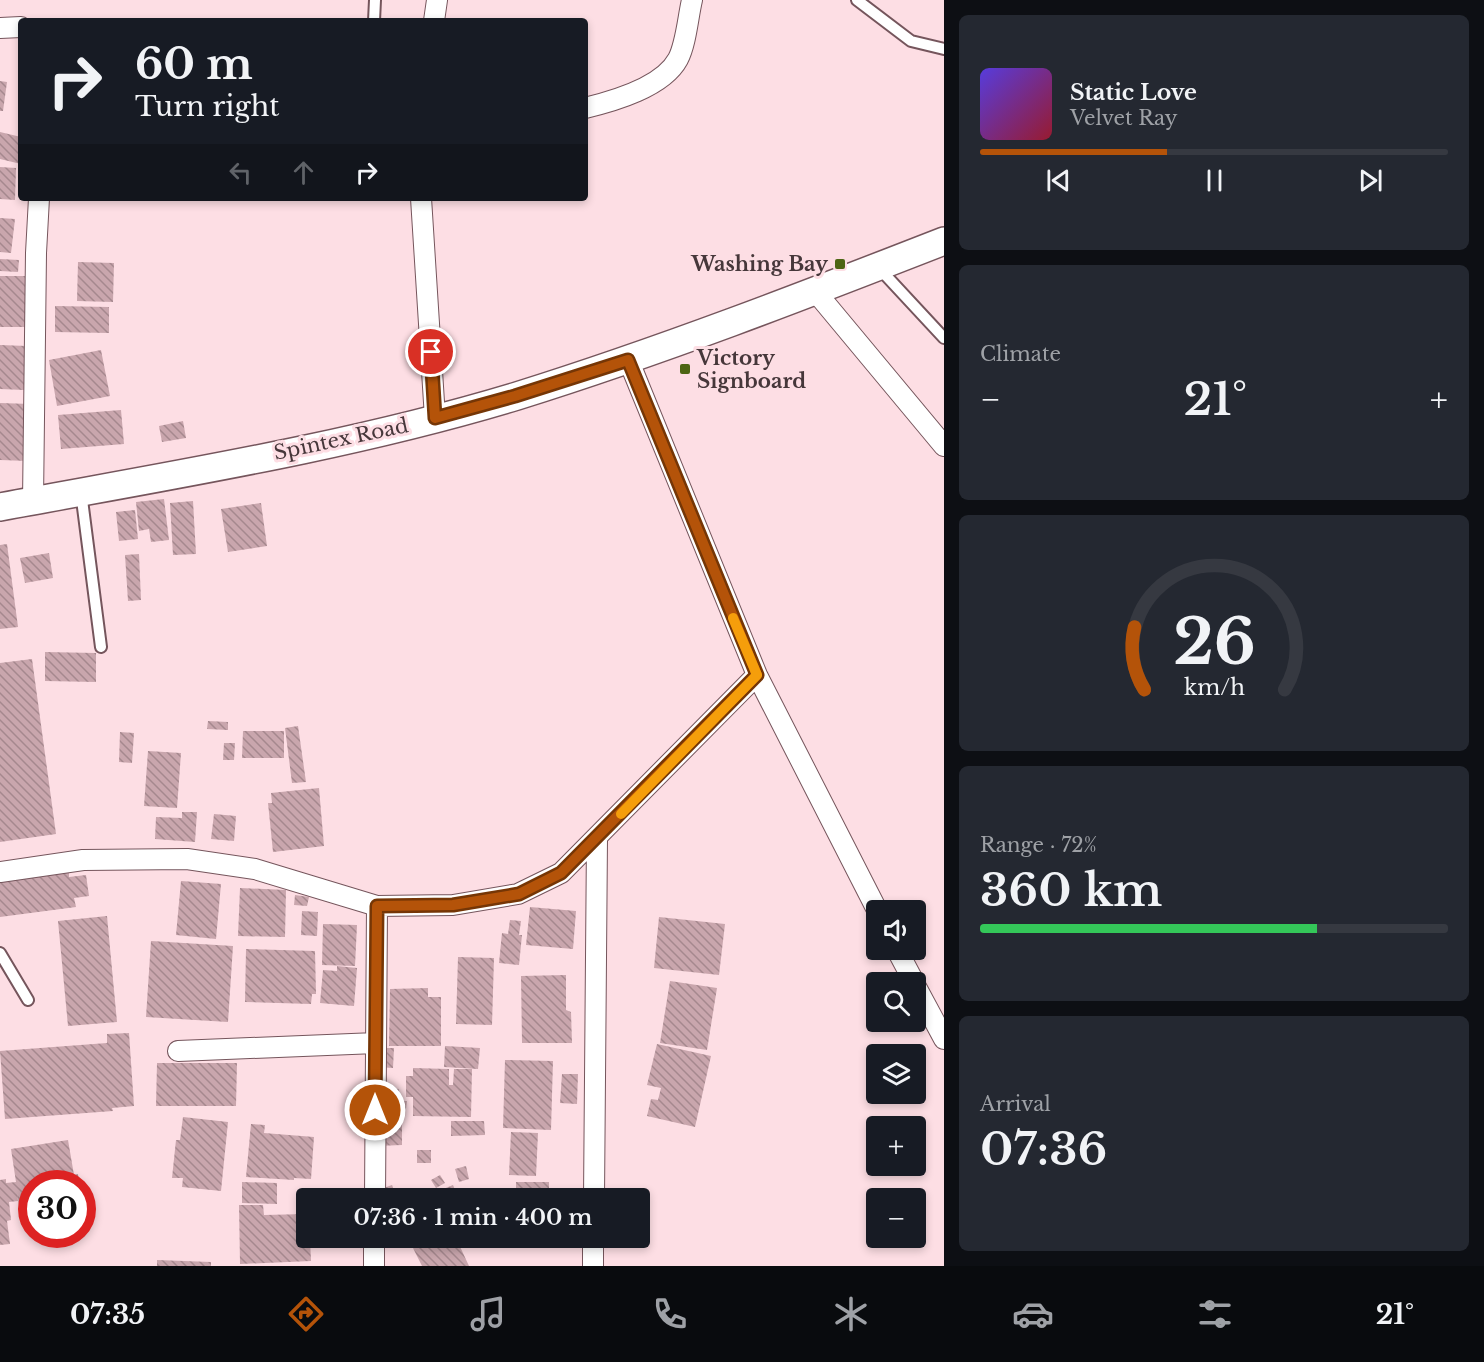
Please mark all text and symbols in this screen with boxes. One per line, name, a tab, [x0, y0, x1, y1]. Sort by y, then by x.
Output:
text: 60 m	[135, 38, 253, 90]
icon: right	[36, 42, 114, 120]
text: Static Love	[1070, 79, 1197, 106]
text: Turn right	[135, 90, 279, 123]
text: Velvet Ray	[1070, 106, 1178, 130]
icon: left	[224, 156, 257, 189]
icon: ahead	[287, 156, 320, 189]
icon: right	[350, 156, 383, 189]
icon: previous	[1042, 164, 1075, 197]
icon: pause	[1198, 164, 1231, 197]
icon: next	[1354, 164, 1387, 197]
place label: Washing Bay	[690, 252, 829, 276]
marker: Washing Bay	[833, 257, 847, 271]
pin	[405, 326, 456, 377]
icon: arrive	[414, 335, 447, 368]
text: Climate	[980, 342, 1061, 366]
place label: Victory Signboard	[696, 346, 806, 393]
marker: Victory Signboard	[678, 362, 692, 376]
text: 21°	[1184, 371, 1247, 427]
text: −	[980, 379, 1001, 420]
text: +	[1430, 379, 1448, 420]
street label: Spintex Road	[272, 413, 410, 465]
text: 26	[1173, 603, 1255, 681]
text: km/h	[1184, 674, 1245, 701]
text: Range · 72%	[980, 833, 1097, 857]
text: 360 km	[980, 862, 1162, 918]
map controls	[866, 900, 926, 1248]
button: sound	[866, 900, 926, 960]
button: search	[866, 972, 926, 1032]
button: layers	[866, 1044, 926, 1104]
position arrow	[343, 1078, 407, 1142]
text: Arrival	[980, 1092, 1051, 1116]
button: +	[866, 1116, 926, 1176]
text: 07:36	[980, 1121, 1107, 1177]
speed limit sign: 30	[18, 1170, 96, 1248]
button: −	[866, 1188, 926, 1248]
text: 07:36 · 1 min · 400 m	[354, 1204, 592, 1231]
icon: directions	[285, 1293, 327, 1335]
icon: music	[467, 1293, 509, 1335]
icon: phone	[649, 1293, 691, 1335]
icon: climate	[830, 1293, 872, 1335]
icon: car	[1012, 1293, 1054, 1335]
icon: filters	[1194, 1293, 1236, 1335]
text: 07:35	[70, 1298, 145, 1331]
text: 21°	[1376, 1298, 1414, 1331]

